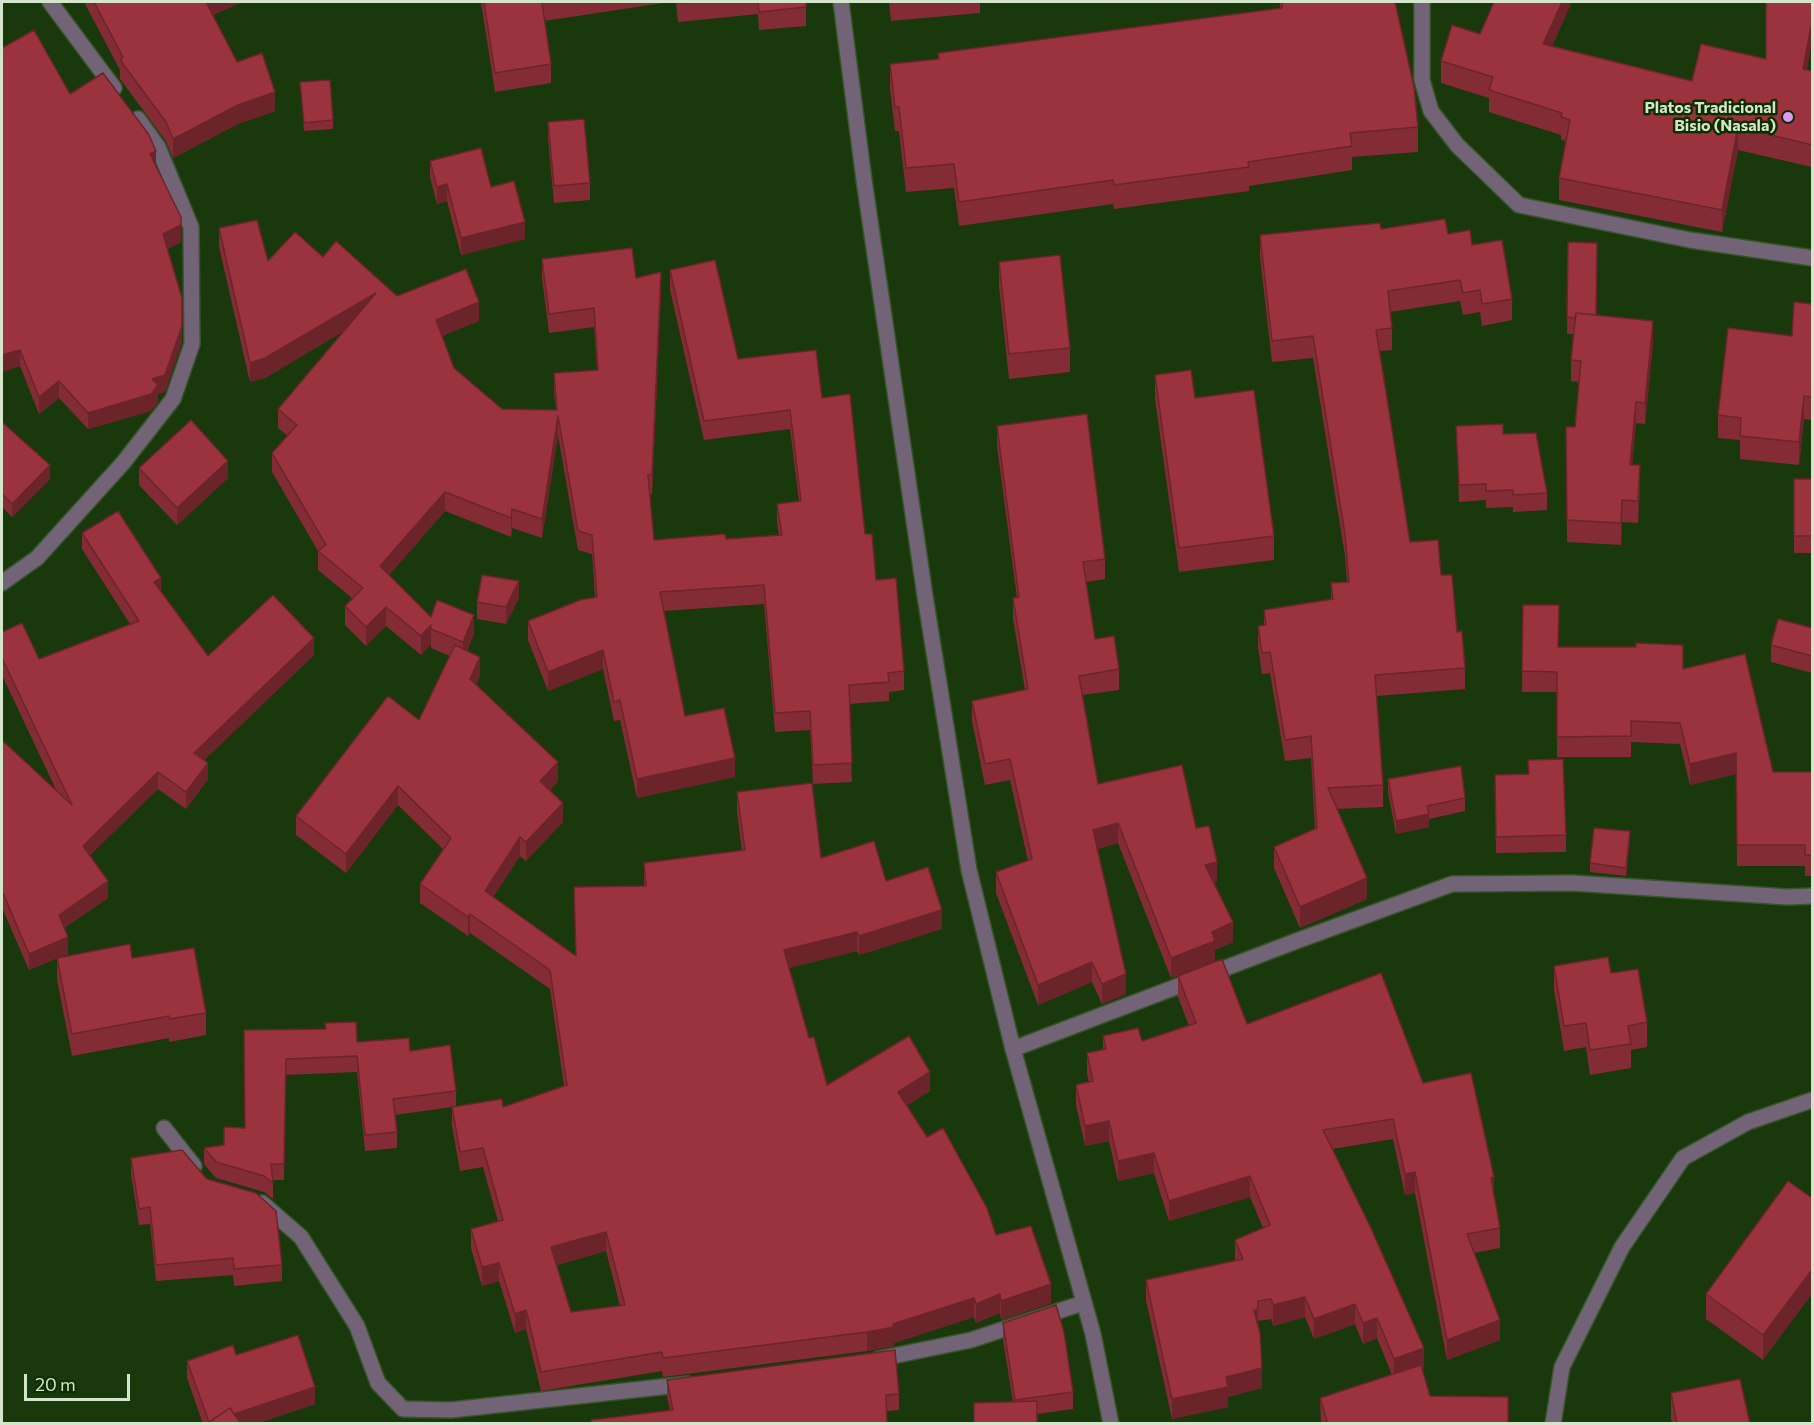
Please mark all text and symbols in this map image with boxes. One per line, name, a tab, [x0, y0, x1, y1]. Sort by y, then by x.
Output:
place label: Platos Tradicional Bisio (Nasala)	[1644, 98, 1776, 136]
marker: Platos Tradicional Bisio (Nasala)	[1781, 110, 1795, 124]
scale bar	[27, 1362, 134, 1400]
text: 20 m	[35, 1373, 76, 1395]

